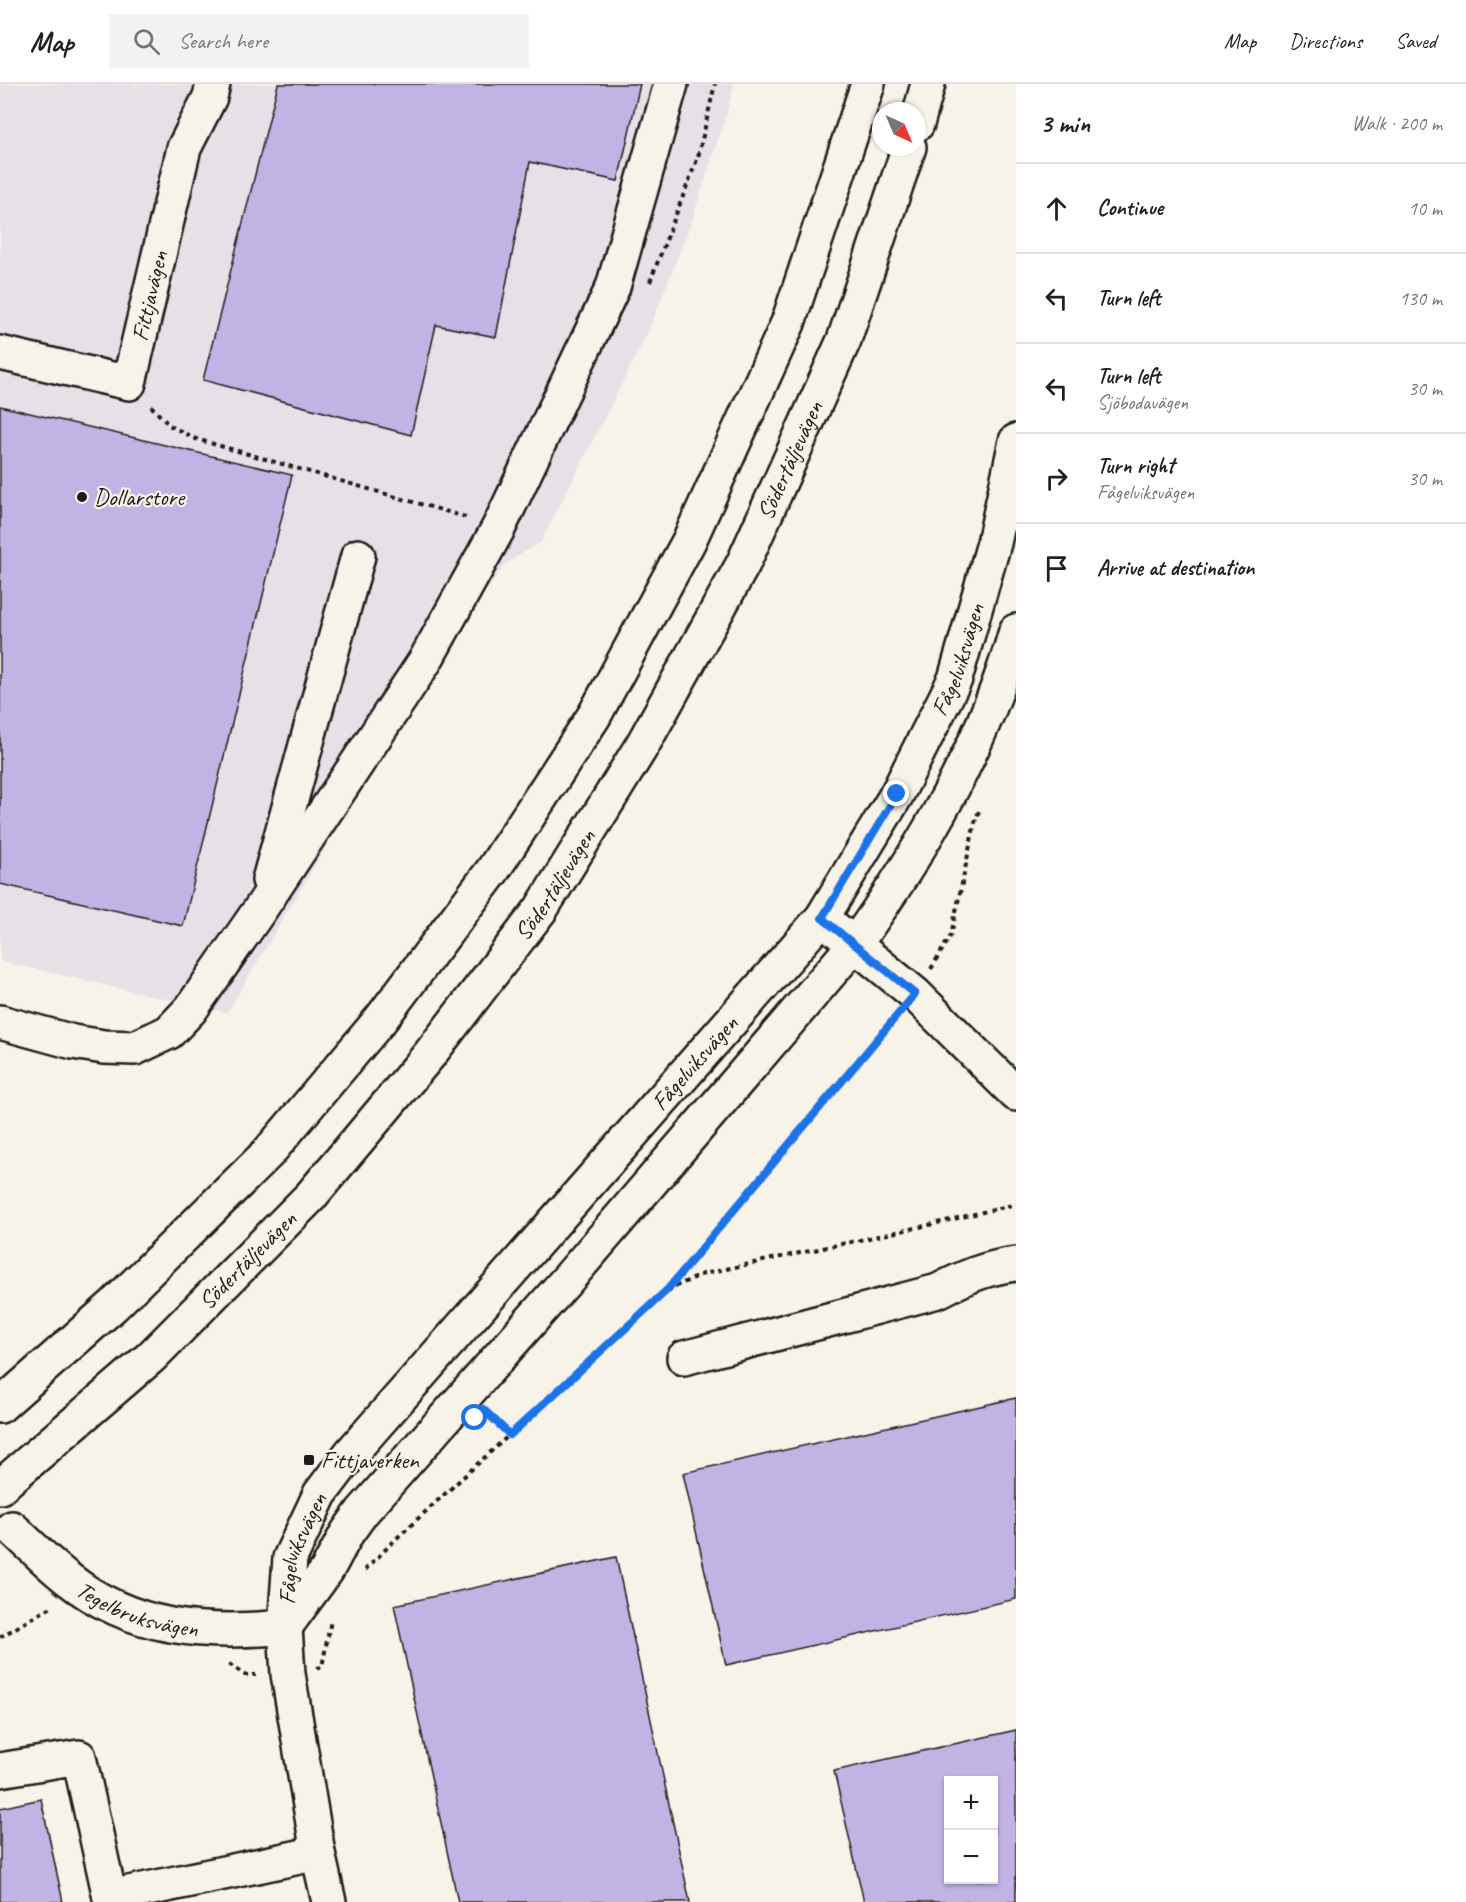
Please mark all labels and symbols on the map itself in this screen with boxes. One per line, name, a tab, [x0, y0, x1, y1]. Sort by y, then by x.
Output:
north arrow	[872, 102, 926, 156]
street label: Fittjavägen	[124, 248, 175, 344]
street label: Södertäljevägen	[750, 396, 830, 524]
place label: Dollarstore	[94, 482, 186, 512]
marker: Dollarstore	[75, 490, 89, 504]
street label: Fågelviksvägen	[924, 600, 991, 721]
route end	[883, 780, 909, 806]
street label: Södertäljevägen	[507, 823, 602, 946]
street label: Fågelviksvägen	[645, 1009, 745, 1117]
street label: Södertäljevägen	[192, 1204, 303, 1316]
route start	[461, 1404, 487, 1430]
place label: Fittjaverken	[321, 1445, 420, 1475]
marker: Fittjaverken	[302, 1453, 316, 1467]
street label: Fågelviksvägen	[272, 1488, 334, 1605]
street label: Tegelbruksvägen	[70, 1575, 200, 1644]

